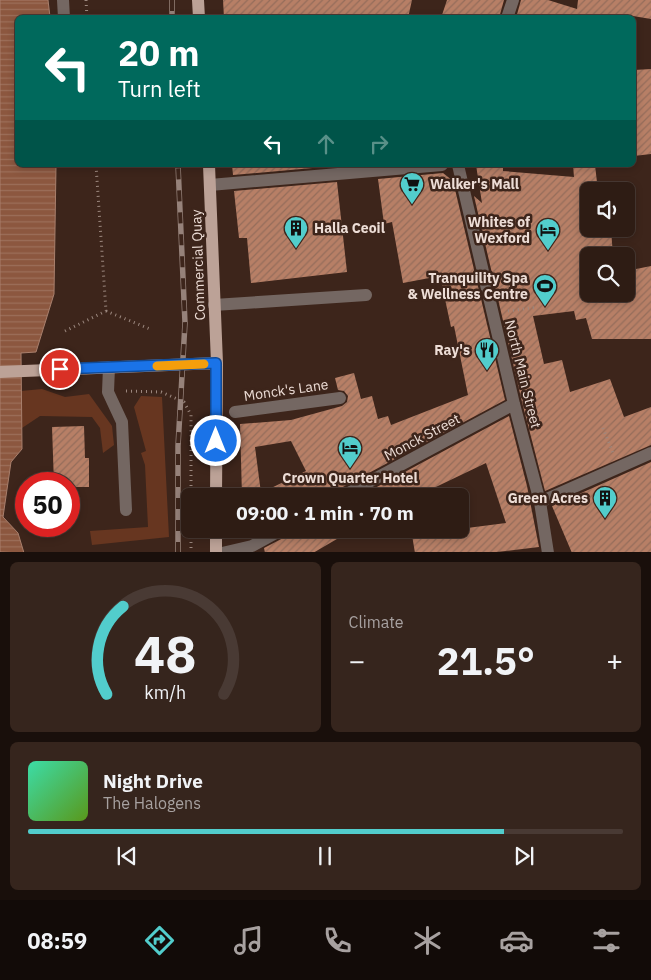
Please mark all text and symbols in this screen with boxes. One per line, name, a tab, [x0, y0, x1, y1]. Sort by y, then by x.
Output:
text: 20 m	[118, 30, 200, 76]
icon: left	[35, 35, 100, 100]
text: Turn left	[118, 74, 201, 103]
icon: left	[259, 130, 287, 158]
icon: ahead	[312, 130, 340, 158]
icon: right	[365, 130, 393, 158]
supermarket icon: Walker's Mall	[399, 171, 425, 205]
place label: Walker's Mall	[430, 175, 519, 193]
map controls	[580, 182, 635, 302]
button: sound	[580, 182, 635, 237]
street label: Commercial Quay	[187, 209, 209, 321]
place label: Whites of Wexford	[468, 213, 530, 247]
building icon: Halla Ceoil	[283, 215, 309, 249]
hotel icon: Whites of Wexford	[535, 217, 561, 251]
place label: Halla Ceoil	[314, 219, 385, 237]
button: search	[580, 247, 635, 302]
place label: Tranquility Spa & Wellness Centre	[407, 269, 528, 303]
sports icon: Tranquility Spa & Wellness Centre	[532, 273, 558, 307]
street label: North Main Street	[501, 318, 545, 430]
restaurant icon: Ray's	[474, 337, 500, 371]
place label: Ray's	[434, 341, 470, 359]
pin	[39, 348, 81, 390]
icon: arrive	[46, 355, 74, 383]
street label: Monck's Lane	[243, 375, 330, 405]
street label: Monck Street	[381, 409, 463, 464]
position arrow	[189, 414, 241, 466]
hotel icon: Crown Quarter Hotel	[337, 435, 363, 469]
place label: Crown Quarter Hotel	[282, 469, 418, 487]
speed limit sign: 50	[15, 472, 80, 537]
building icon: Green Acres	[592, 485, 618, 519]
place label: Green Acres	[508, 489, 588, 507]
text: 09:00 · 1 min · 70 m	[236, 501, 414, 525]
text: Climate	[349, 612, 404, 632]
text: 48	[134, 620, 196, 687]
text: 21.5°	[437, 636, 535, 685]
text: −	[349, 642, 365, 679]
text: +	[606, 642, 623, 679]
text: km/h	[144, 681, 186, 704]
text: Night Drive	[103, 769, 203, 793]
text: The Halogens	[103, 793, 201, 813]
icon: previous	[113, 842, 141, 870]
icon: pause	[311, 842, 339, 870]
icon: next	[510, 842, 538, 870]
icon: directions	[142, 923, 177, 958]
icon: music	[231, 923, 266, 958]
icon: phone	[320, 923, 355, 958]
icon: climate	[410, 923, 445, 958]
icon: car	[499, 923, 534, 958]
icon: filters	[589, 923, 624, 958]
text: 08:59	[27, 926, 87, 955]

